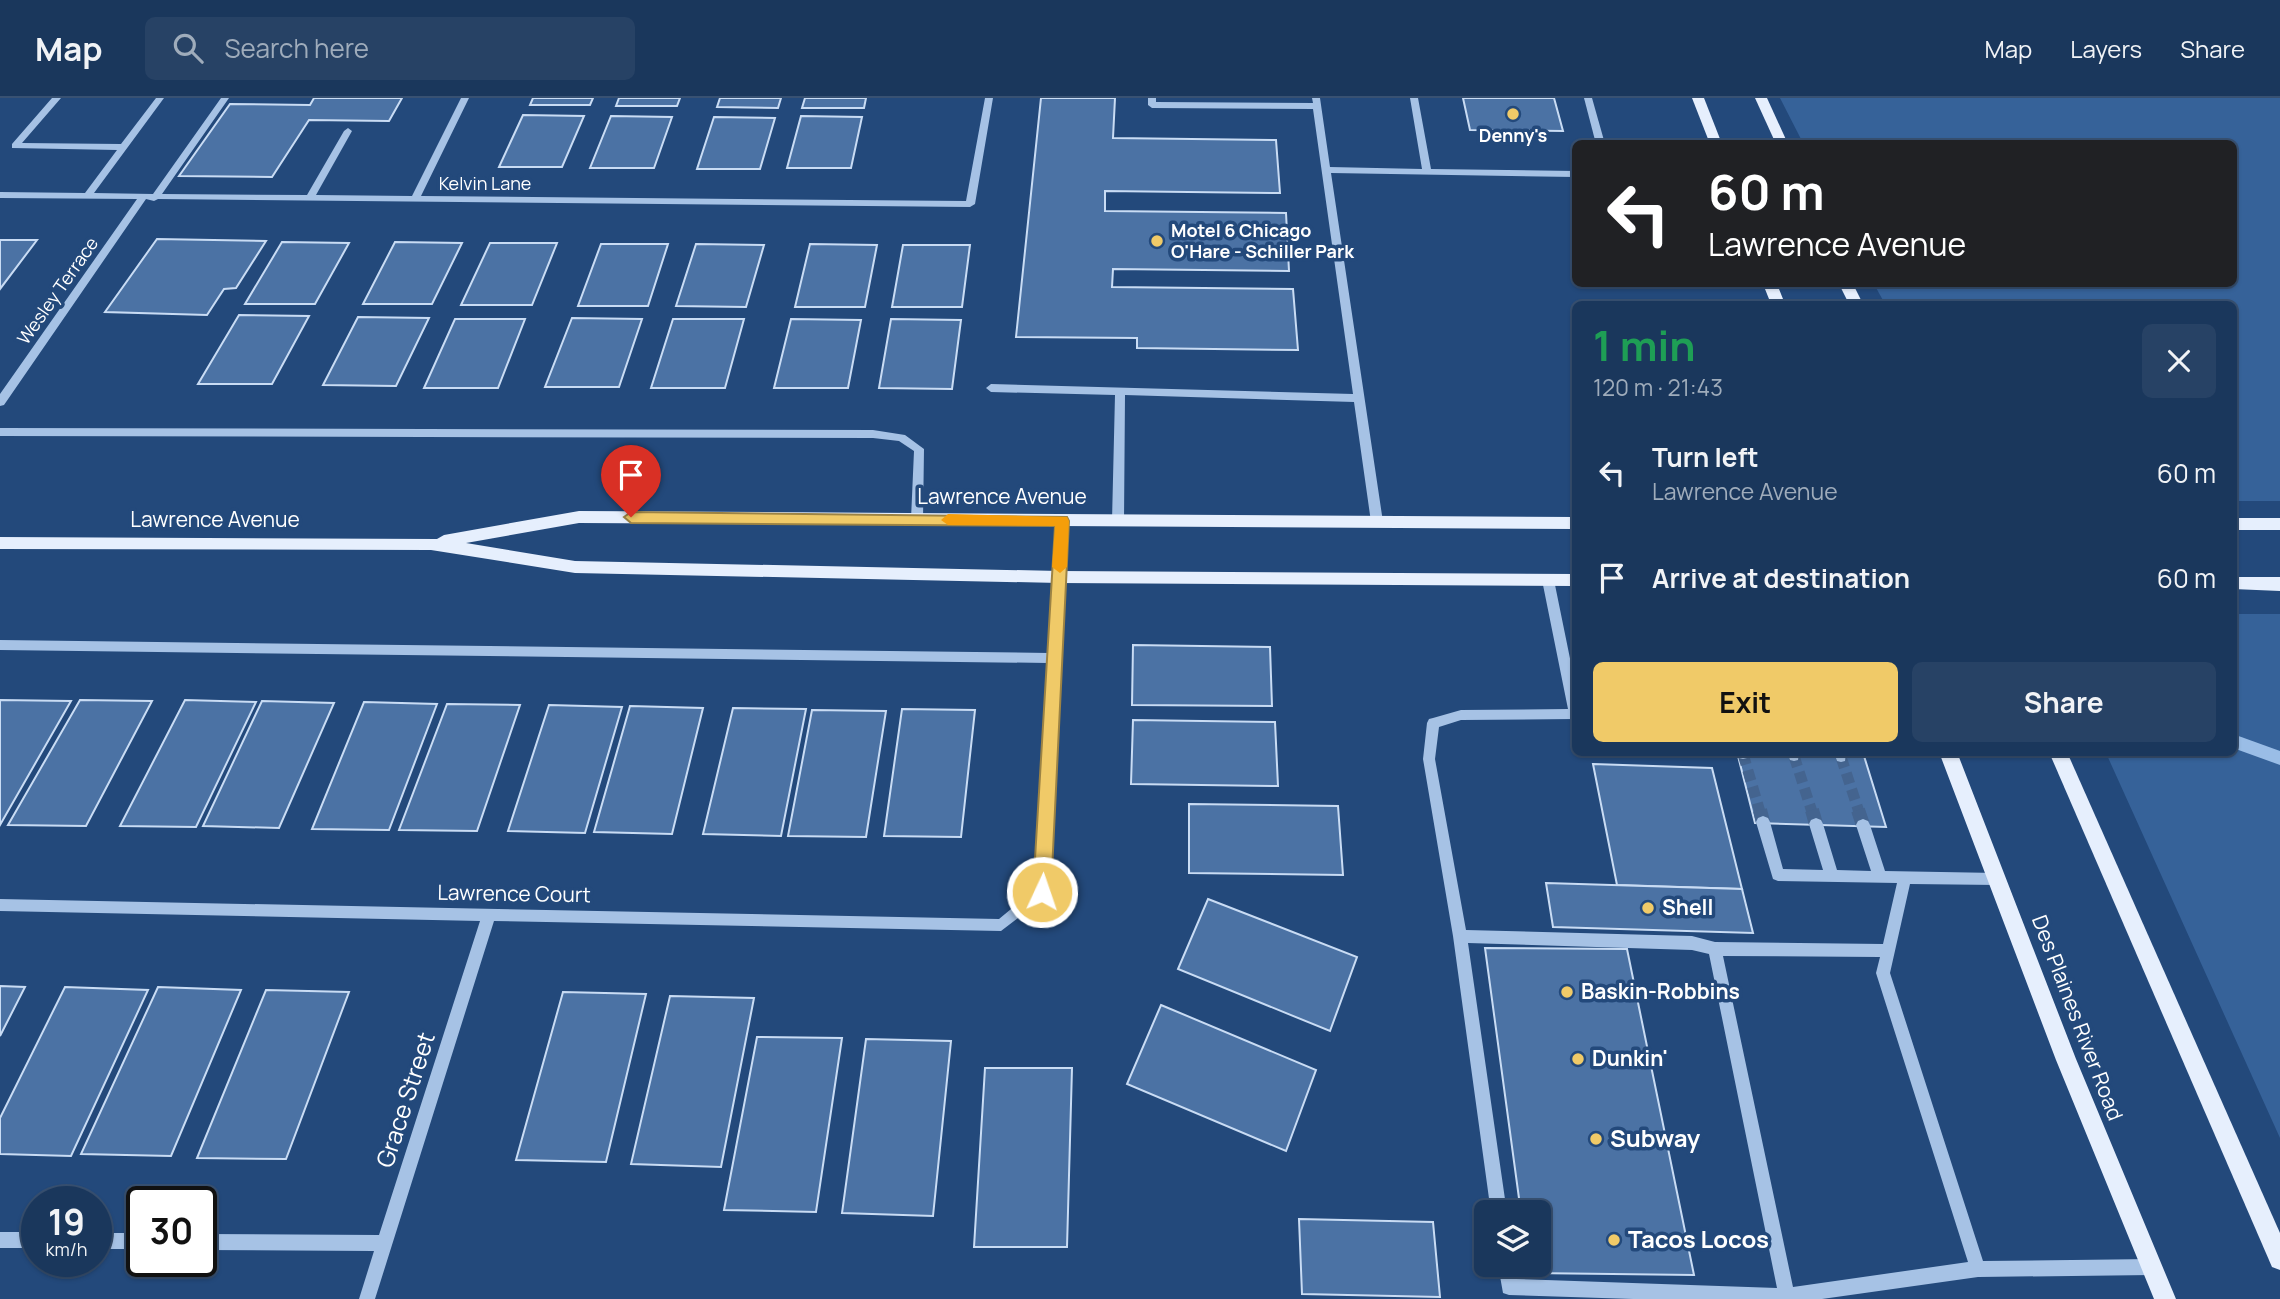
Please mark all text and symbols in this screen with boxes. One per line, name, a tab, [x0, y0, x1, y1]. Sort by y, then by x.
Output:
search box	[145, 17, 635, 80]
text: Map	[35, 26, 103, 71]
icon: search	[169, 29, 207, 67]
text: Search here	[225, 30, 369, 66]
text: Map	[1985, 32, 2032, 65]
text: Layers	[2070, 32, 2142, 65]
text: Share	[2180, 32, 2245, 65]
marker: Denny's	[1505, 106, 1521, 122]
place label: Denny's	[1479, 123, 1547, 147]
text: 60 m	[1708, 158, 1825, 225]
icon: left	[1593, 168, 1684, 259]
street label: Kelvin Lane	[439, 171, 531, 195]
place label: Motel 6 Chicago O'Hare - Schiller Park	[1171, 218, 1355, 263]
text: Lawrence Avenue	[1708, 222, 1966, 266]
street label: Wesley Terrace	[11, 232, 103, 349]
marker: Motel 6 Chicago O'Hare - Schiller Park	[1149, 233, 1165, 249]
text: 1 min	[1593, 316, 1696, 374]
button: close	[2142, 324, 2216, 398]
text: 120 m · 21:43	[1593, 371, 1723, 403]
text: Turn left	[1652, 439, 1759, 475]
pin	[601, 445, 661, 517]
icon: left	[1593, 454, 1631, 492]
text: 60 m	[2157, 455, 2216, 491]
icon: arrive	[612, 456, 650, 494]
text: Lawrence Avenue	[1652, 475, 1838, 507]
street label: Lawrence Avenue	[917, 482, 1087, 510]
street label: Lawrence Avenue	[130, 505, 300, 533]
icon: arrive	[1593, 559, 1631, 597]
text: Arrive at destination	[1652, 560, 1910, 596]
text: 60 m	[2157, 560, 2216, 596]
button: Exit	[1593, 662, 1898, 742]
button: Share	[1912, 662, 2216, 742]
position arrow	[1005, 855, 1079, 929]
street label: Lawrence Court	[437, 878, 591, 908]
place label: Shell	[1662, 893, 1713, 921]
marker: Shell	[1640, 900, 1656, 916]
street label: Des Plaines River Road	[2026, 911, 2130, 1124]
place label: Baskin-Robbins	[1581, 977, 1740, 1005]
marker: Baskin-Robbins	[1559, 984, 1575, 1000]
street label: Grace Street	[367, 1028, 442, 1172]
place label: Dunkin'	[1592, 1044, 1668, 1072]
marker: Dunkin'	[1570, 1051, 1586, 1067]
place label: Subway	[1610, 1121, 1701, 1154]
marker: Subway	[1588, 1131, 1604, 1147]
speed limit sign: 30	[126, 1186, 217, 1277]
text: 19	[48, 1198, 85, 1246]
map controls	[1474, 1200, 1551, 1277]
button: layers	[1474, 1200, 1551, 1277]
place label: Tacos Locos	[1628, 1222, 1769, 1255]
marker: Tacos Locos	[1606, 1232, 1622, 1248]
text: km/h	[46, 1237, 87, 1261]

